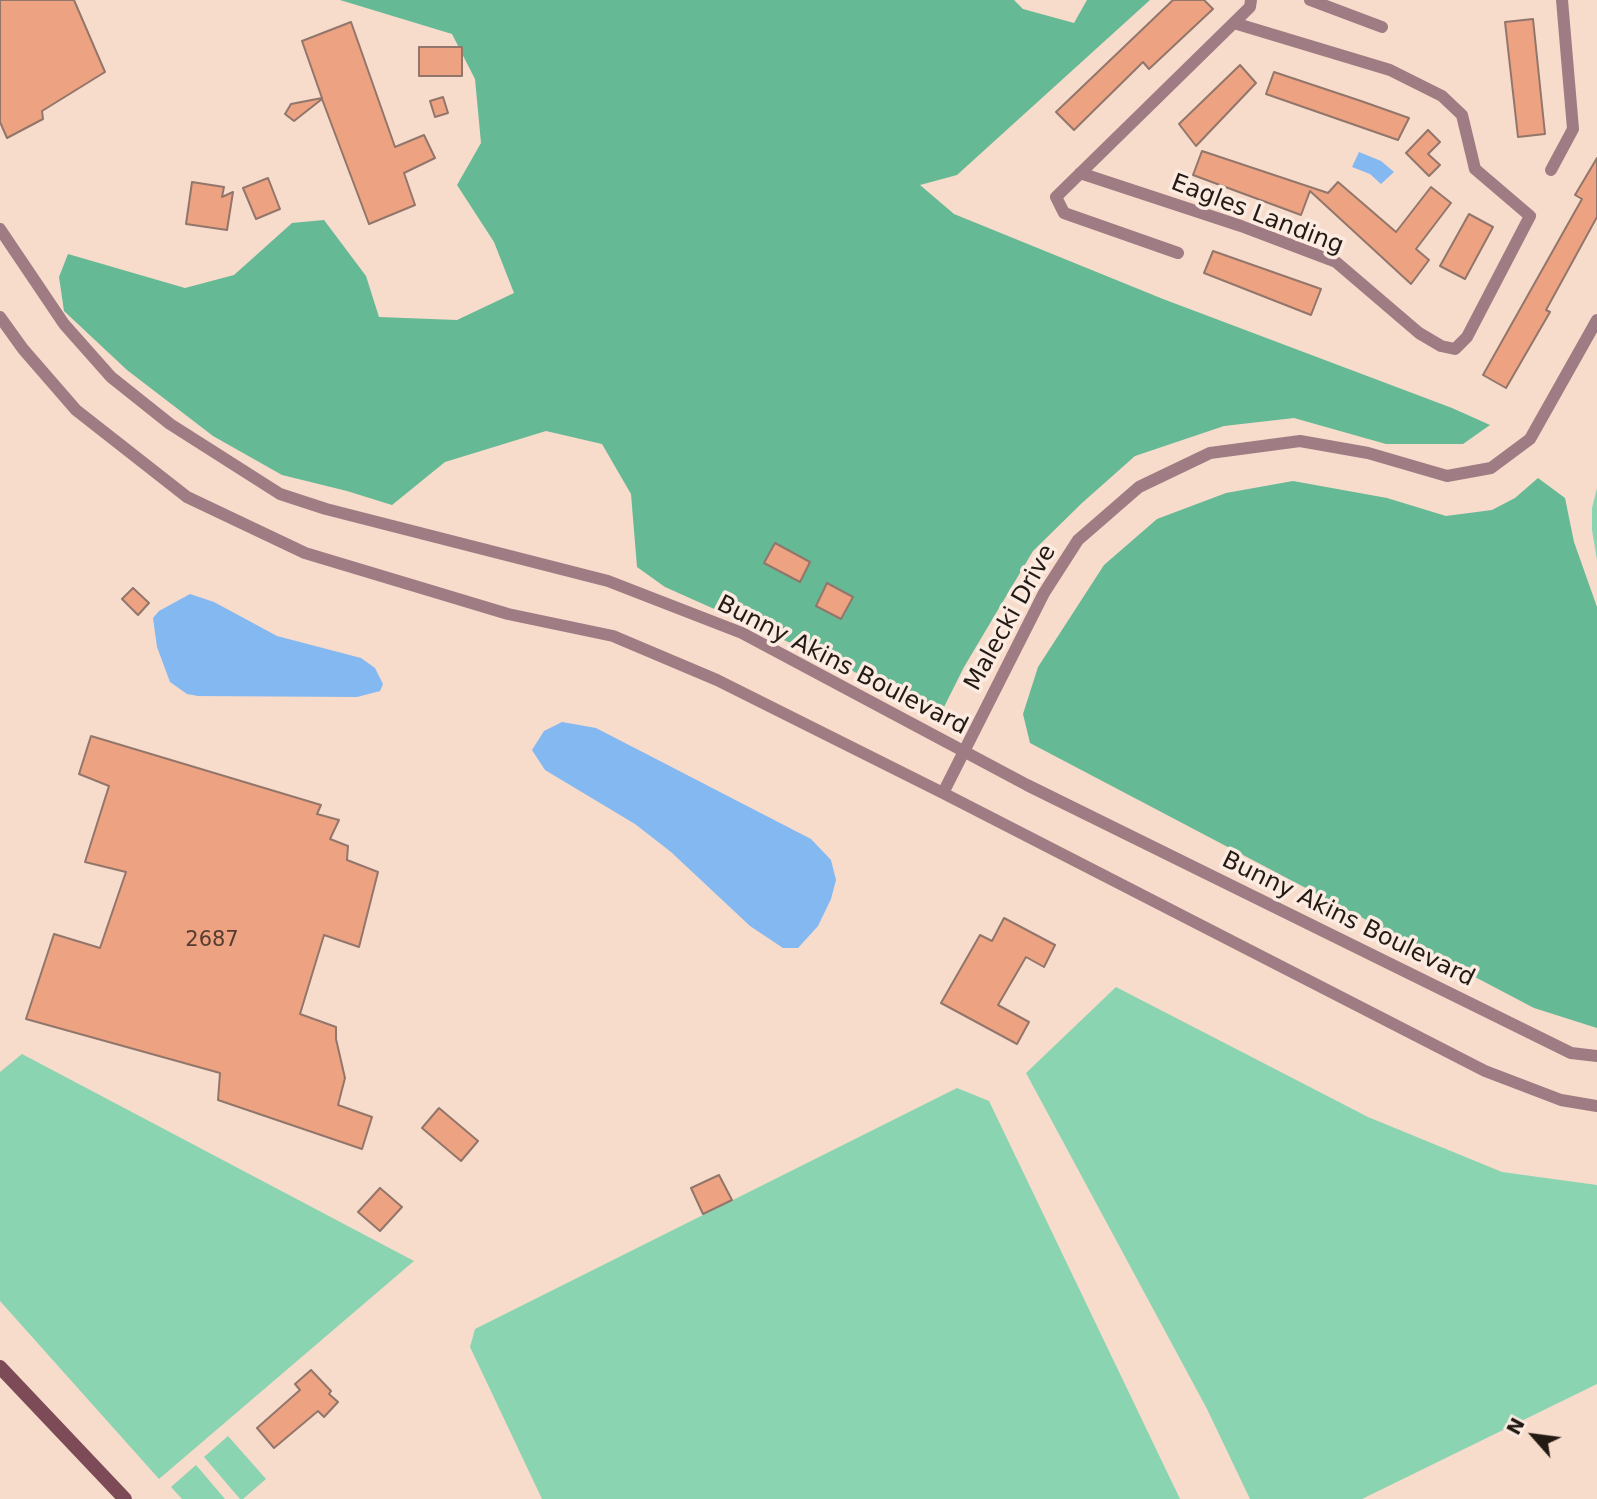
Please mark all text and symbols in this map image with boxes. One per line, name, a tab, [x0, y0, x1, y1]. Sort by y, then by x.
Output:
street label: Eagles Landing	[1167, 169, 1347, 261]
street label: Malecki Drive	[959, 540, 1063, 696]
street label: Bunny Akins Boulevard	[712, 590, 972, 742]
street label: Bunny Akins Boulevard	[1217, 846, 1479, 994]
house number: 2687	[185, 928, 239, 954]
north arrow	[1499, 1401, 1569, 1471]
text: N	[1502, 1414, 1529, 1438]

